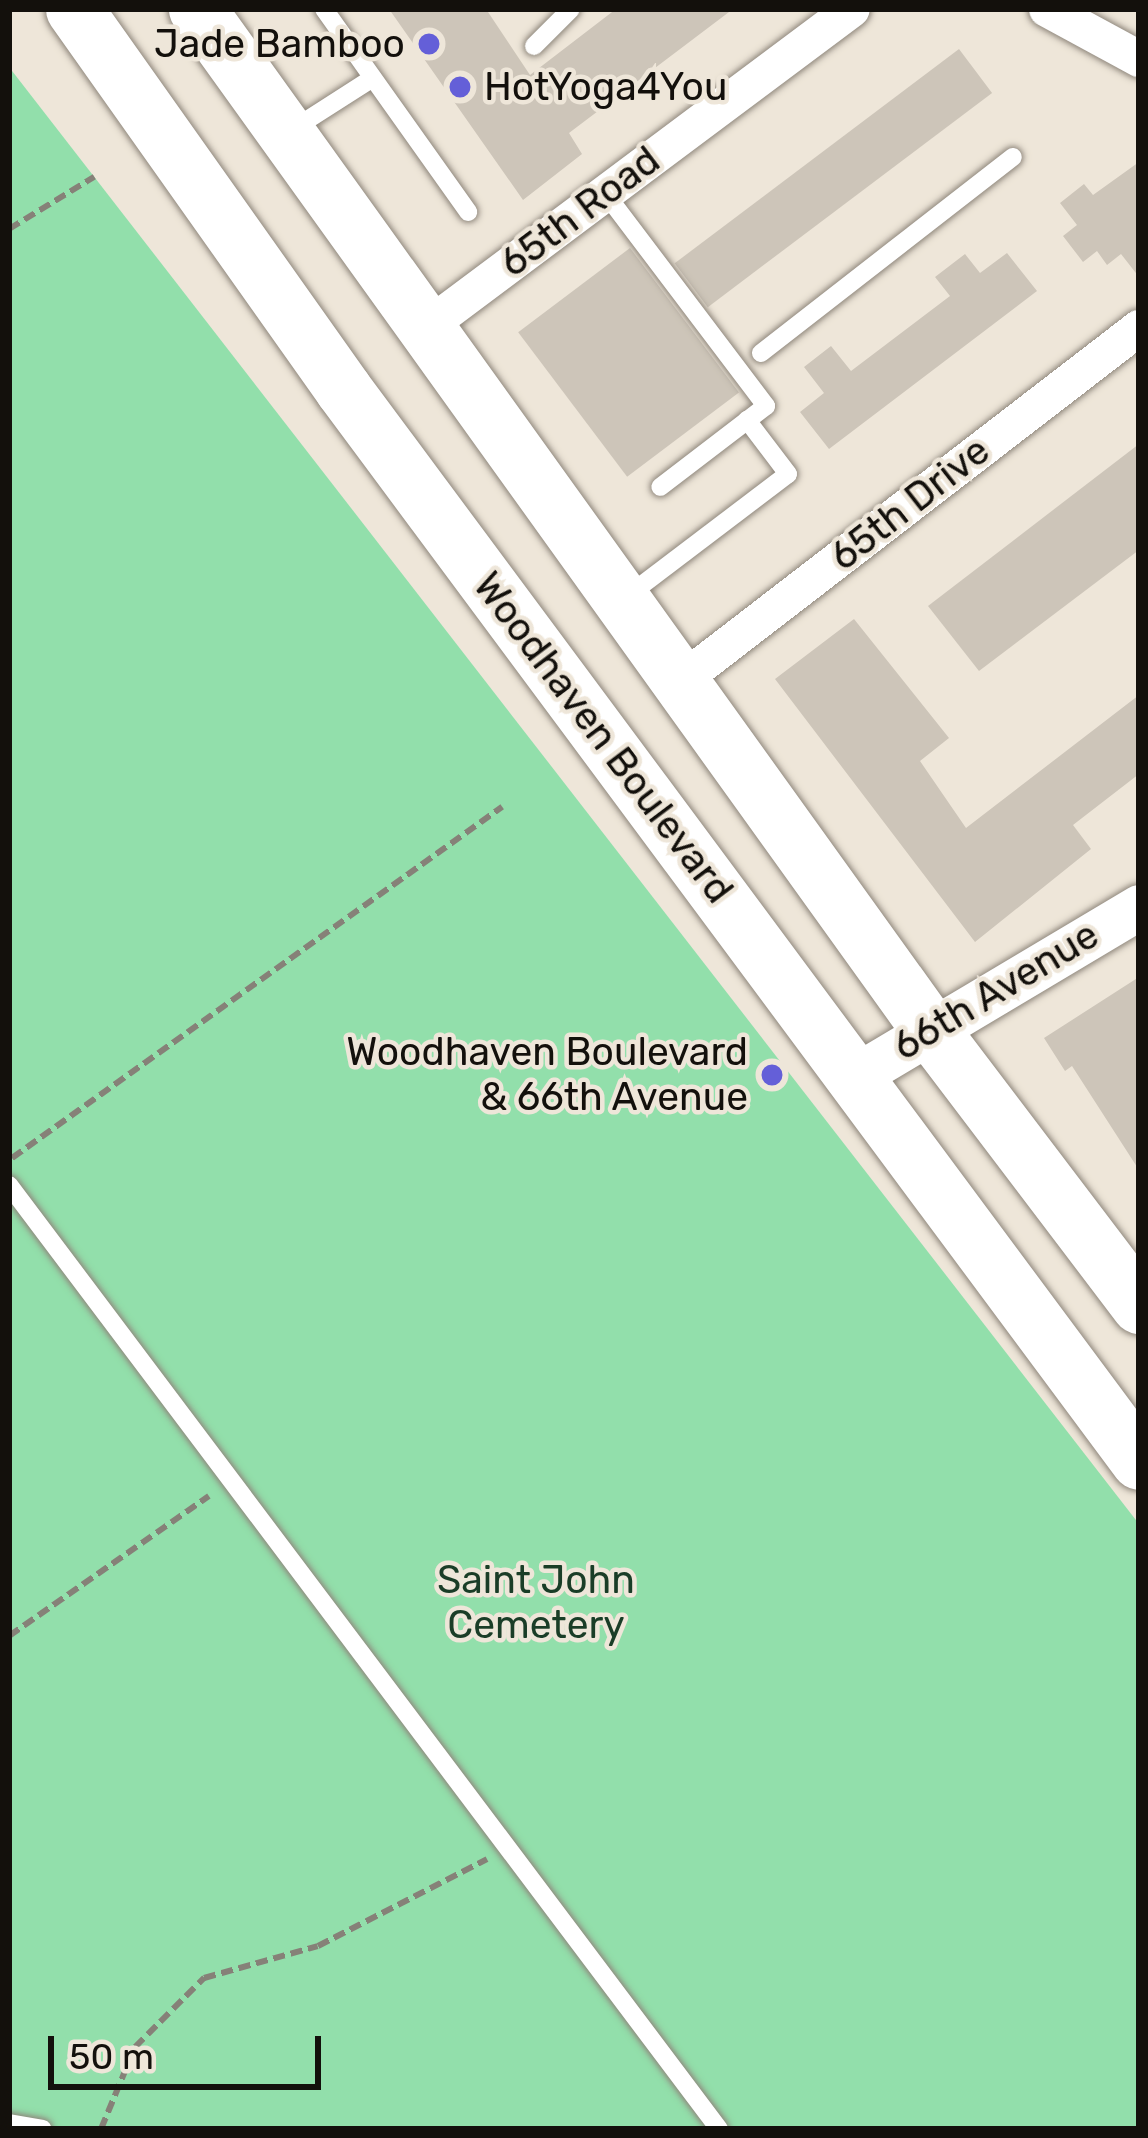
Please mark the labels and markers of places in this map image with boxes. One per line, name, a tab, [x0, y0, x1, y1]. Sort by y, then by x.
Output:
place label: Jade Bamboo	[154, 21, 405, 67]
marker: Jade Bamboo	[416, 31, 442, 57]
place label: HotYoga4You	[484, 64, 727, 110]
marker: HotYoga4You	[447, 74, 473, 100]
place label: Woodhaven Boulevard & 66th Avenue	[346, 1030, 748, 1121]
marker: Woodhaven Boulevard & 66th Avenue	[759, 1062, 785, 1088]

